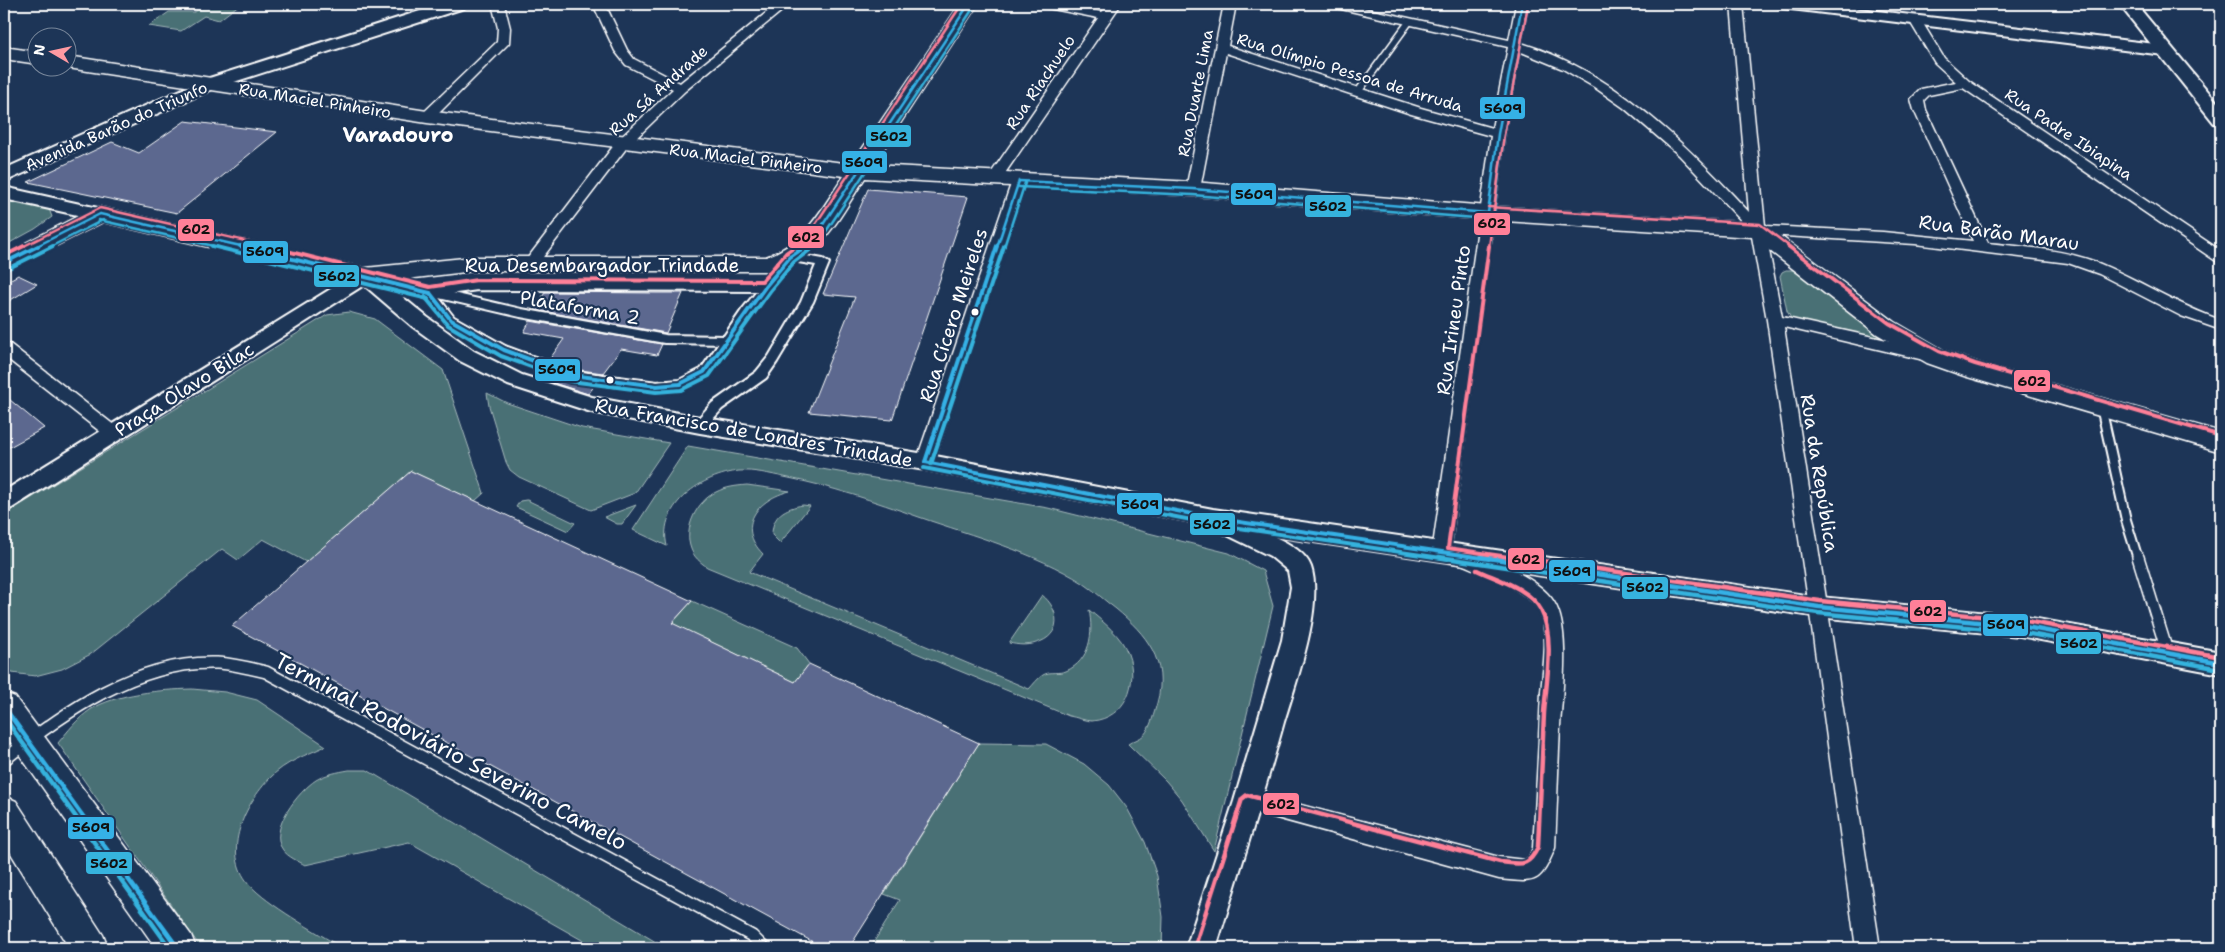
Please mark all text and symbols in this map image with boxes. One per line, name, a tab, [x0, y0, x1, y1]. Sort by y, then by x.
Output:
north arrow	[28, 28, 78, 78]
street label: Rua Duarte Lima	[1173, 28, 1218, 158]
street label: Rua Olímpio Pessoa de Arruda	[1234, 28, 1465, 117]
street label: Rua Riachuelo	[1001, 31, 1080, 134]
street label: Rua Sá Andrade	[605, 40, 712, 140]
text: N	[29, 43, 49, 57]
street label: Avenida Barão do Triunfo	[22, 77, 211, 176]
street label: Rua Maciel Pinheiro	[237, 78, 393, 123]
street label: Rua Padre Ibiapina	[2001, 84, 2137, 185]
line badge: 5609	[1479, 96, 1526, 120]
text: 5609	[1484, 99, 1522, 117]
district label: Varadouro	[342, 122, 454, 148]
line badge: 5602	[865, 124, 912, 148]
text: 5602	[870, 127, 908, 145]
street label: Rua Maciel Pinheiro	[668, 139, 824, 178]
line badge: 5609	[841, 150, 888, 174]
text: 5609	[845, 153, 883, 171]
line badge: 5609	[1230, 182, 1277, 206]
text: 5609	[1235, 185, 1273, 203]
line badge: 5602	[1304, 194, 1352, 218]
text: 5602	[1309, 197, 1347, 215]
street label: Rua Barão Marau	[1917, 209, 2081, 256]
line badge: 602	[1473, 212, 1511, 236]
text: 602	[1478, 214, 1507, 232]
line badge: 602	[177, 218, 215, 242]
text: 602	[182, 220, 211, 238]
line badge: 602	[787, 225, 825, 249]
street label: Rua Cícero Meireles	[914, 225, 993, 405]
text: 602	[792, 228, 821, 246]
line badge: 5609	[242, 240, 289, 264]
text: 5609	[246, 242, 284, 260]
street label: Rua Irineu Pinto	[1431, 243, 1476, 397]
street label: Rua Desembargador Trindade	[465, 253, 739, 278]
line badge: 5602	[313, 264, 360, 288]
text: 5602	[318, 267, 356, 285]
street label: Plataforma 2	[518, 285, 642, 330]
unlabelled marker	[970, 307, 980, 317]
street label: Praça Olavo Bilac	[110, 336, 259, 442]
line badge: 5609	[534, 358, 581, 382]
text: 5609	[538, 360, 576, 378]
line badge: 602	[2013, 369, 2051, 393]
text: 602	[2018, 372, 2047, 390]
unlabelled marker	[605, 375, 615, 385]
street label: Rua Francisco de Londres Trindade	[593, 392, 915, 473]
street label: Rua da República	[1795, 392, 1844, 554]
line badge: 5609	[1116, 492, 1163, 516]
text: 5609	[1121, 495, 1159, 513]
line badge: 5602	[1189, 512, 1236, 536]
text: 5602	[1193, 515, 1231, 533]
line badge: 602	[1507, 547, 1545, 571]
text: 602	[1512, 550, 1541, 568]
line badge: 5609	[1548, 559, 1596, 583]
text: 5609	[1553, 562, 1591, 580]
line badge: 5602	[1621, 576, 1669, 600]
text: 5602	[1626, 578, 1664, 596]
line badge: 602	[1909, 599, 1947, 623]
text: 602	[1914, 602, 1943, 620]
line badge: 5609	[1982, 613, 2029, 637]
text: 5609	[1987, 615, 2025, 633]
line badge: 5602	[2055, 631, 2102, 655]
text: 5602	[2060, 634, 2098, 652]
street label: Terminal Rodoviário Severino Camelo	[270, 646, 632, 857]
line badge: 602	[1262, 792, 1300, 816]
text: 602	[1267, 795, 1296, 813]
line badge: 5609	[67, 816, 115, 840]
text: 5609	[72, 818, 110, 836]
line badge: 5602	[85, 851, 133, 875]
text: 5602	[90, 854, 128, 872]

